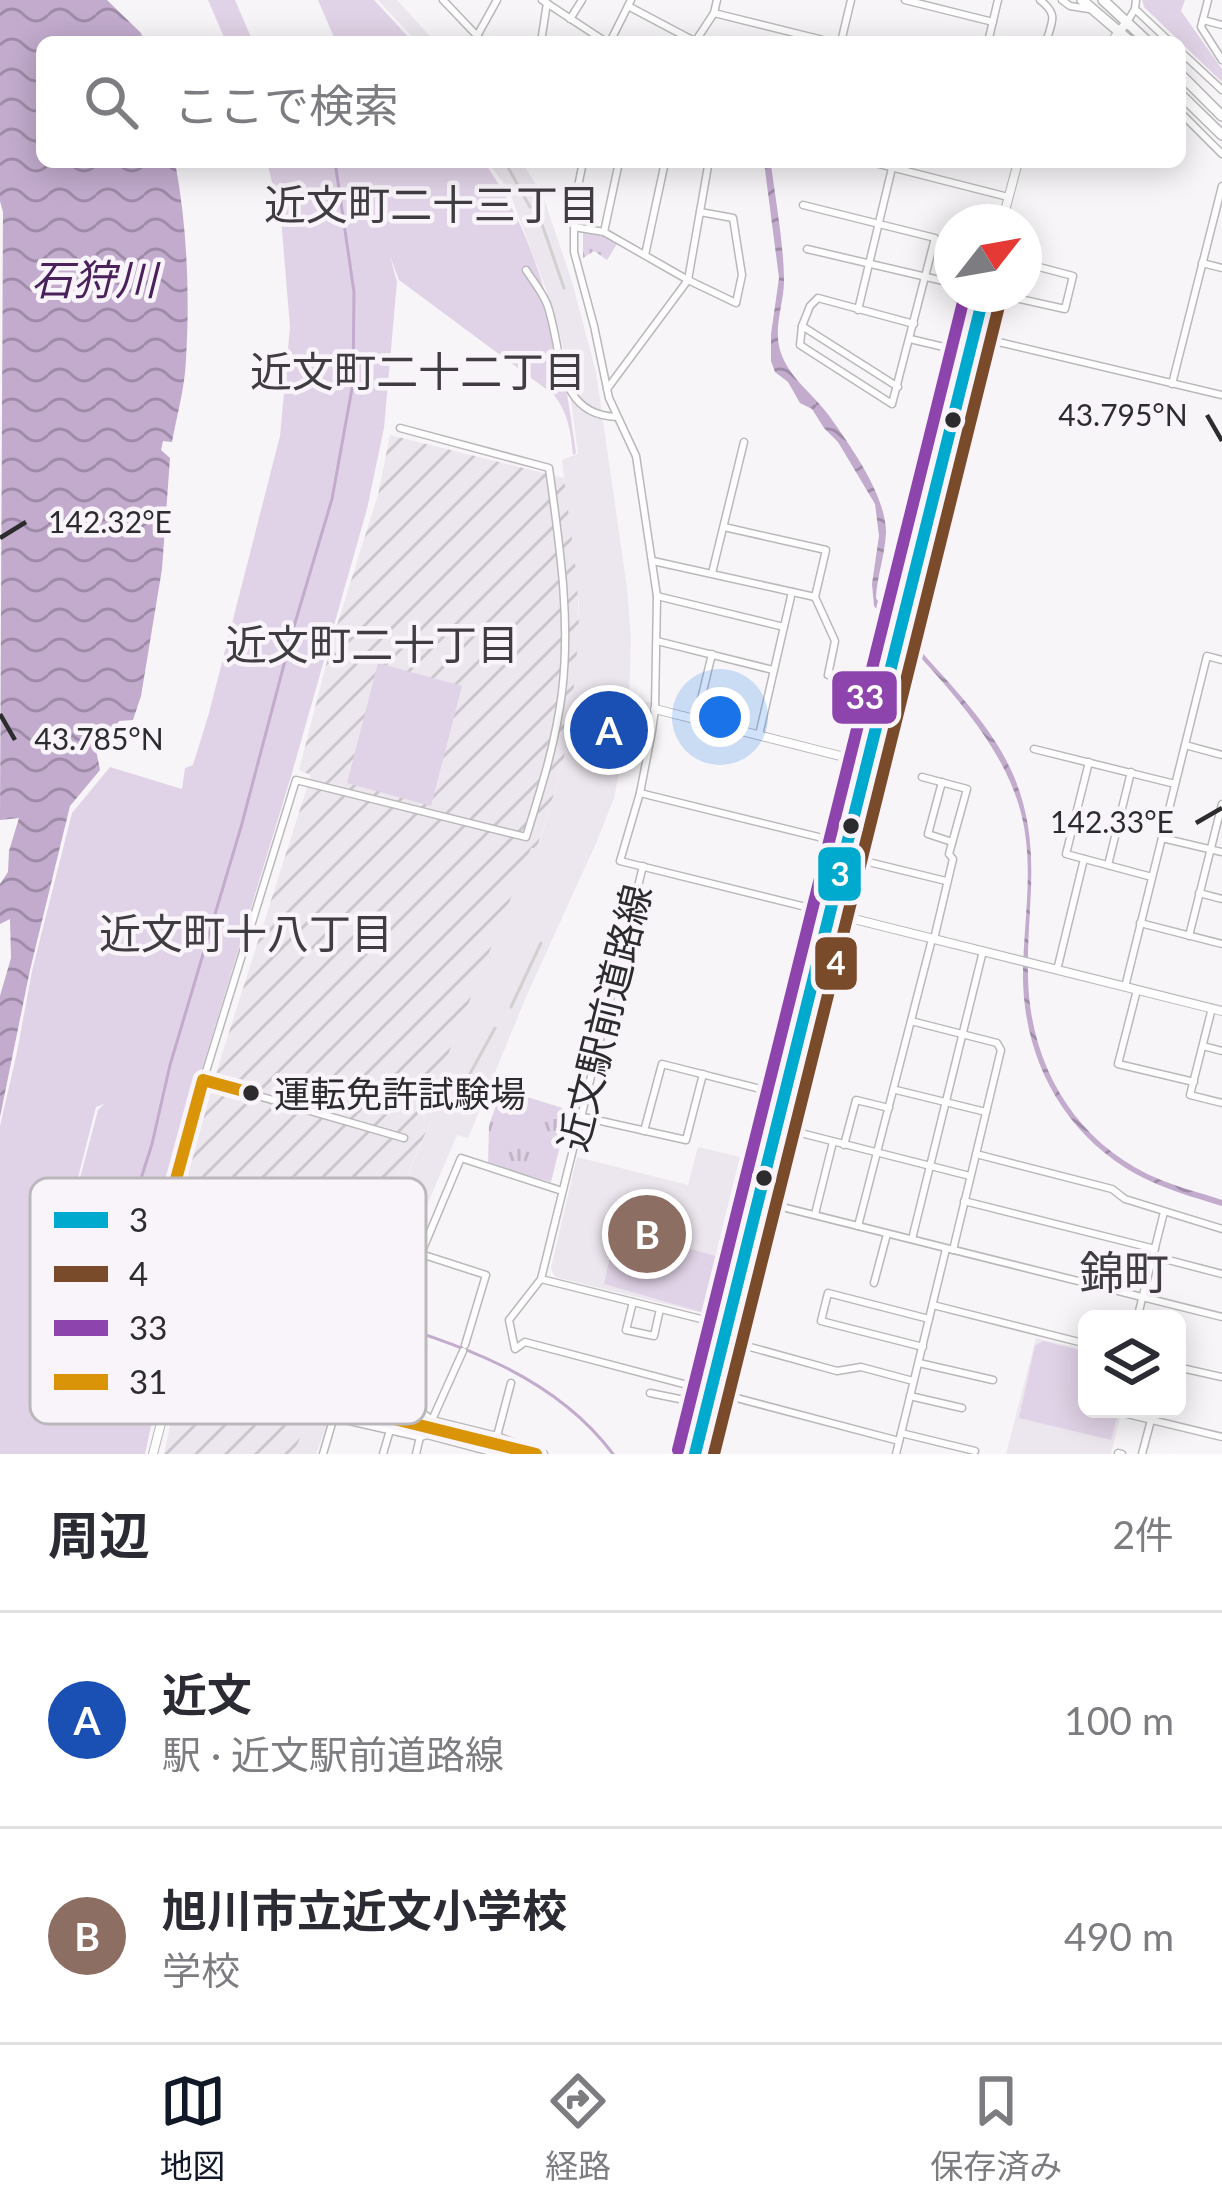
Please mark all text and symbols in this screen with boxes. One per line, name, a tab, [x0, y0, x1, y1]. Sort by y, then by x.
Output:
search box	[36, 36, 1186, 168]
icon: search	[78, 69, 144, 135]
text: ここで検索	[174, 78, 399, 132]
district label: 近文町二十三丁目	[264, 179, 600, 229]
north arrow	[934, 204, 1042, 312]
water label: 石狩川	[31, 254, 161, 304]
district label: 近文町二十二丁目	[250, 346, 586, 396]
text: 43.795°N	[1058, 396, 1188, 432]
unlabelled marker	[942, 409, 964, 431]
text: 142.32°E	[48, 503, 172, 539]
district label: 近文町二十丁目	[225, 619, 519, 669]
line badge: 33	[830, 669, 899, 726]
text: 33	[846, 676, 884, 716]
pin: A	[570, 685, 648, 775]
your location	[690, 687, 750, 747]
text: 43.785°N	[34, 720, 164, 756]
text: 142.33°E	[1050, 803, 1174, 839]
unlabelled marker	[840, 815, 862, 837]
line badge: 3	[816, 845, 863, 903]
text: 3	[830, 853, 850, 893]
street label: 近文駅前道路線	[549, 880, 659, 1156]
district label: 近文町十八丁目	[99, 908, 393, 958]
line badge: 4	[813, 935, 859, 992]
text: 4	[826, 942, 846, 982]
place label: 運転免許試験場	[274, 1071, 526, 1115]
marker: 運転免許試験場	[240, 1082, 262, 1104]
unlabelled marker	[753, 1167, 775, 1189]
legend	[30, 1178, 426, 1424]
pin: B	[608, 1189, 686, 1279]
text: 3	[129, 1199, 148, 1239]
district label: 錦町	[1079, 1245, 1169, 1299]
text: 4	[129, 1253, 148, 1293]
text: 33	[129, 1307, 167, 1347]
map controls	[1078, 1310, 1186, 1418]
button: layers	[1078, 1310, 1186, 1418]
text: 31	[129, 1361, 167, 1401]
text: 周辺	[48, 1504, 150, 1565]
text: 2件	[1112, 1511, 1174, 1557]
text: 近文	[162, 1667, 252, 1721]
text: A	[73, 1697, 101, 1743]
text: 100 m	[1064, 1697, 1174, 1743]
text: 駅 · 近文駅前道路線	[162, 1731, 504, 1777]
text: 旭川市立近文小学校	[162, 1883, 567, 1937]
text: B	[74, 1913, 100, 1959]
text: 490 m	[1064, 1913, 1174, 1959]
text: 学校	[162, 1947, 240, 1993]
tab: 地図	[160, 2068, 226, 2188]
tab: 経路	[545, 2068, 611, 2188]
tab: 保存済み	[930, 2068, 1062, 2188]

